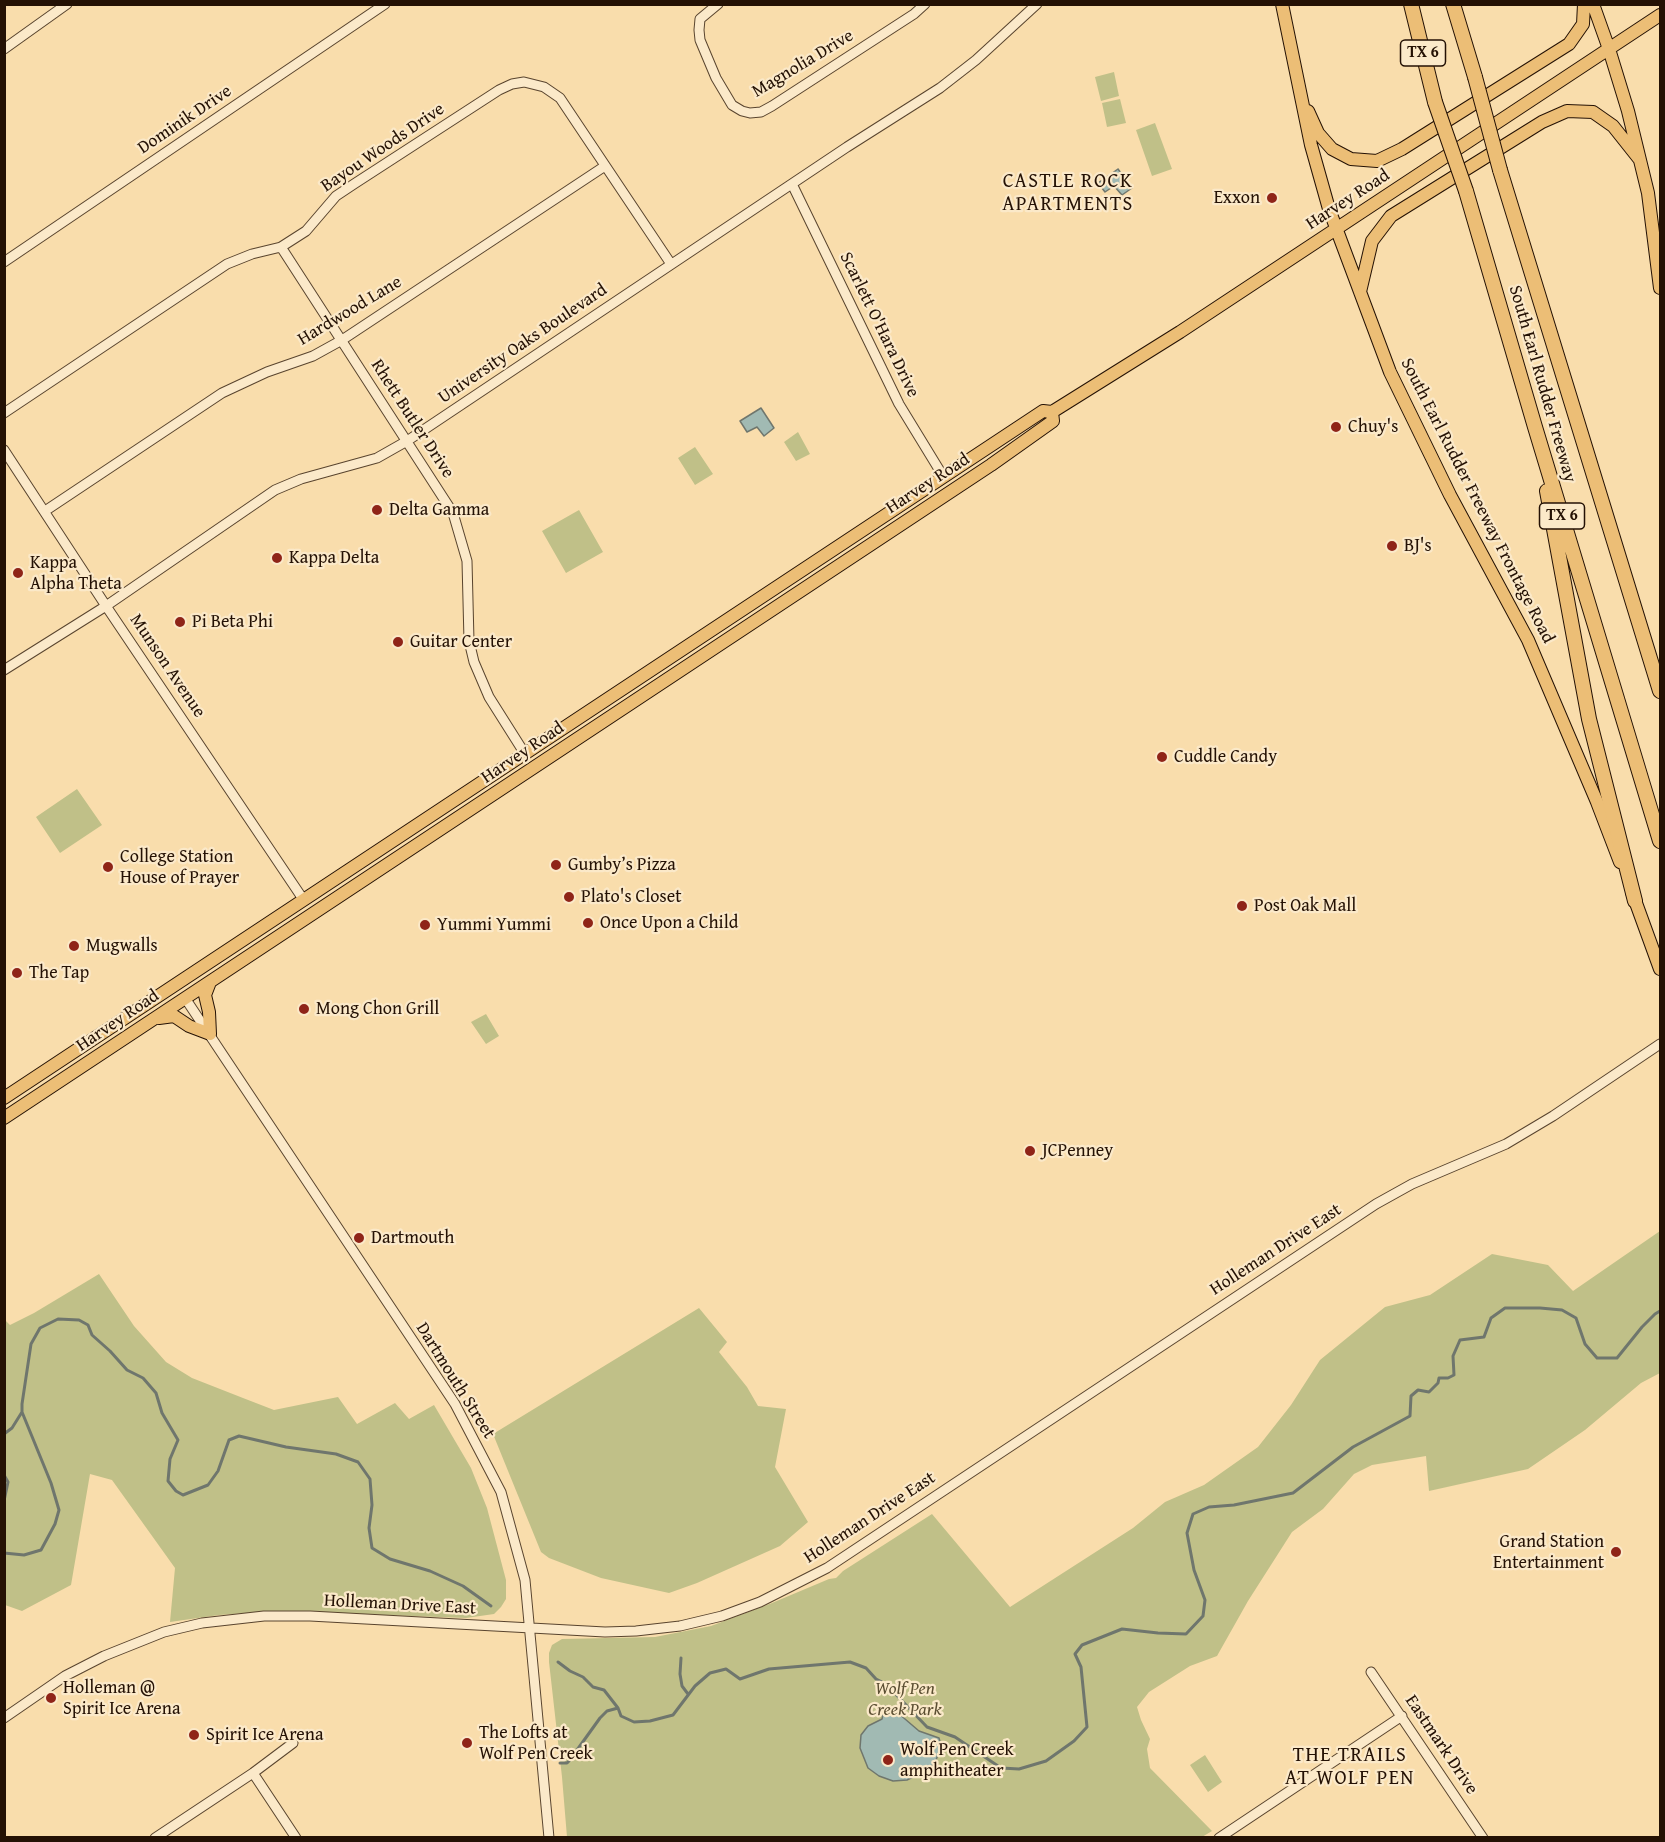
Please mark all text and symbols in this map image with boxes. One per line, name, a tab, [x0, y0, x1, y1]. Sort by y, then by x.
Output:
street label: Magnolia Drive	[748, 25, 858, 103]
road number: TX 6	[1400, 40, 1446, 66]
street label: Dominik Drive	[134, 81, 236, 159]
street label: Bayou Woods Drive	[317, 99, 449, 197]
street label: Harvey Road	[1302, 165, 1394, 235]
district label: CASTLE ROCK APARTMENTS	[1002, 170, 1134, 217]
place label: Exxon	[1214, 187, 1260, 209]
marker: Exxon	[1265, 191, 1279, 205]
street label: Scarlett O'Hara Drive	[834, 249, 924, 401]
street label: Hardwood Lane	[294, 271, 406, 351]
street label: University Oaks Boulevard	[434, 279, 612, 409]
street label: South Earl Rudder Freeway	[1503, 283, 1581, 485]
street label: South Earl Rudder Freeway Frontage Road	[1395, 355, 1559, 647]
street label: Rhett Butler Drive	[366, 356, 458, 482]
place label: Chuy's	[1348, 416, 1398, 438]
marker: Chuy's	[1329, 420, 1343, 434]
street label: Harvey Road	[882, 449, 974, 519]
place label: Delta Gamma	[389, 499, 489, 521]
marker: Delta Gamma	[370, 503, 384, 517]
road number: TX 6	[1540, 503, 1584, 529]
place label: BJ's	[1404, 535, 1432, 557]
marker: BJ's	[1385, 539, 1399, 553]
place label: Kappa Delta	[289, 547, 379, 569]
marker: Kappa Delta	[270, 551, 284, 565]
place label: Kappa Alpha Theta	[30, 552, 122, 594]
marker: Kappa Alpha Theta	[11, 566, 25, 580]
street label: Munson Avenue	[124, 610, 210, 722]
place label: Pi Beta Phi	[192, 611, 273, 633]
marker: Pi Beta Phi	[173, 615, 187, 629]
place label: Guitar Center	[410, 631, 512, 653]
marker: Guitar Center	[391, 635, 405, 649]
street label: Harvey Road	[477, 717, 569, 789]
place label: Cuddle Candy	[1174, 746, 1277, 768]
marker: Cuddle Candy	[1155, 750, 1169, 764]
place label: College Station House of Prayer	[120, 846, 239, 888]
place label: Gumby’s Pizza	[568, 854, 676, 876]
marker: Gumby’s Pizza	[549, 858, 563, 872]
marker: College Station House of Prayer	[101, 860, 115, 874]
place label: Plato's Closet	[581, 886, 681, 908]
marker: Plato's Closet	[562, 890, 576, 904]
place label: Post Oak Mall	[1254, 895, 1356, 917]
marker: Post Oak Mall	[1235, 899, 1249, 913]
place label: Once Upon a Child	[600, 912, 738, 934]
place label: Yummi Yummi	[437, 914, 551, 936]
marker: Once Upon a Child	[581, 916, 595, 930]
marker: Yummi Yummi	[418, 918, 432, 932]
place label: Mugwalls	[86, 935, 158, 957]
marker: Mugwalls	[67, 939, 81, 953]
place label: The Tap	[29, 962, 89, 984]
marker: The Tap	[10, 966, 24, 980]
street label: Harvey Road	[72, 985, 164, 1057]
place label: Mong Chon Grill	[316, 998, 439, 1020]
marker: Mong Chon Grill	[297, 1002, 311, 1016]
place label: JCPenney	[1042, 1140, 1113, 1162]
marker: JCPenney	[1023, 1144, 1037, 1158]
street label: Holleman Drive East	[1206, 1199, 1346, 1301]
place label: Dartmouth	[371, 1227, 454, 1249]
marker: Dartmouth	[352, 1231, 366, 1245]
street label: Dartmouth Street	[411, 1319, 499, 1443]
street label: Holleman Drive East	[800, 1467, 940, 1569]
place label: Grand Station Entertainment	[1493, 1531, 1604, 1574]
marker: Grand Station Entertainment	[1609, 1545, 1623, 1559]
street label: Holleman Drive East	[323, 1590, 477, 1620]
place label: Holleman @ Spirit Ice Arena	[63, 1677, 180, 1720]
park label: Wolf Pen Creek Park	[868, 1678, 942, 1720]
marker: Holleman @ Spirit Ice Arena	[44, 1691, 58, 1705]
street label: Eastmark Drive	[1400, 1691, 1482, 1799]
place label: The Lofts at Wolf Pen Creek	[479, 1722, 593, 1764]
place label: Spirit Ice Arena	[206, 1724, 323, 1746]
marker: Spirit Ice Arena	[187, 1728, 201, 1742]
marker: The Lofts at Wolf Pen Creek	[460, 1736, 474, 1750]
place label: Wolf Pen Creek amphitheater	[900, 1739, 1014, 1782]
district label: THE TRAILS AT WOLF PEN	[1285, 1744, 1415, 1791]
marker: Wolf Pen Creek amphitheater	[881, 1753, 895, 1767]

